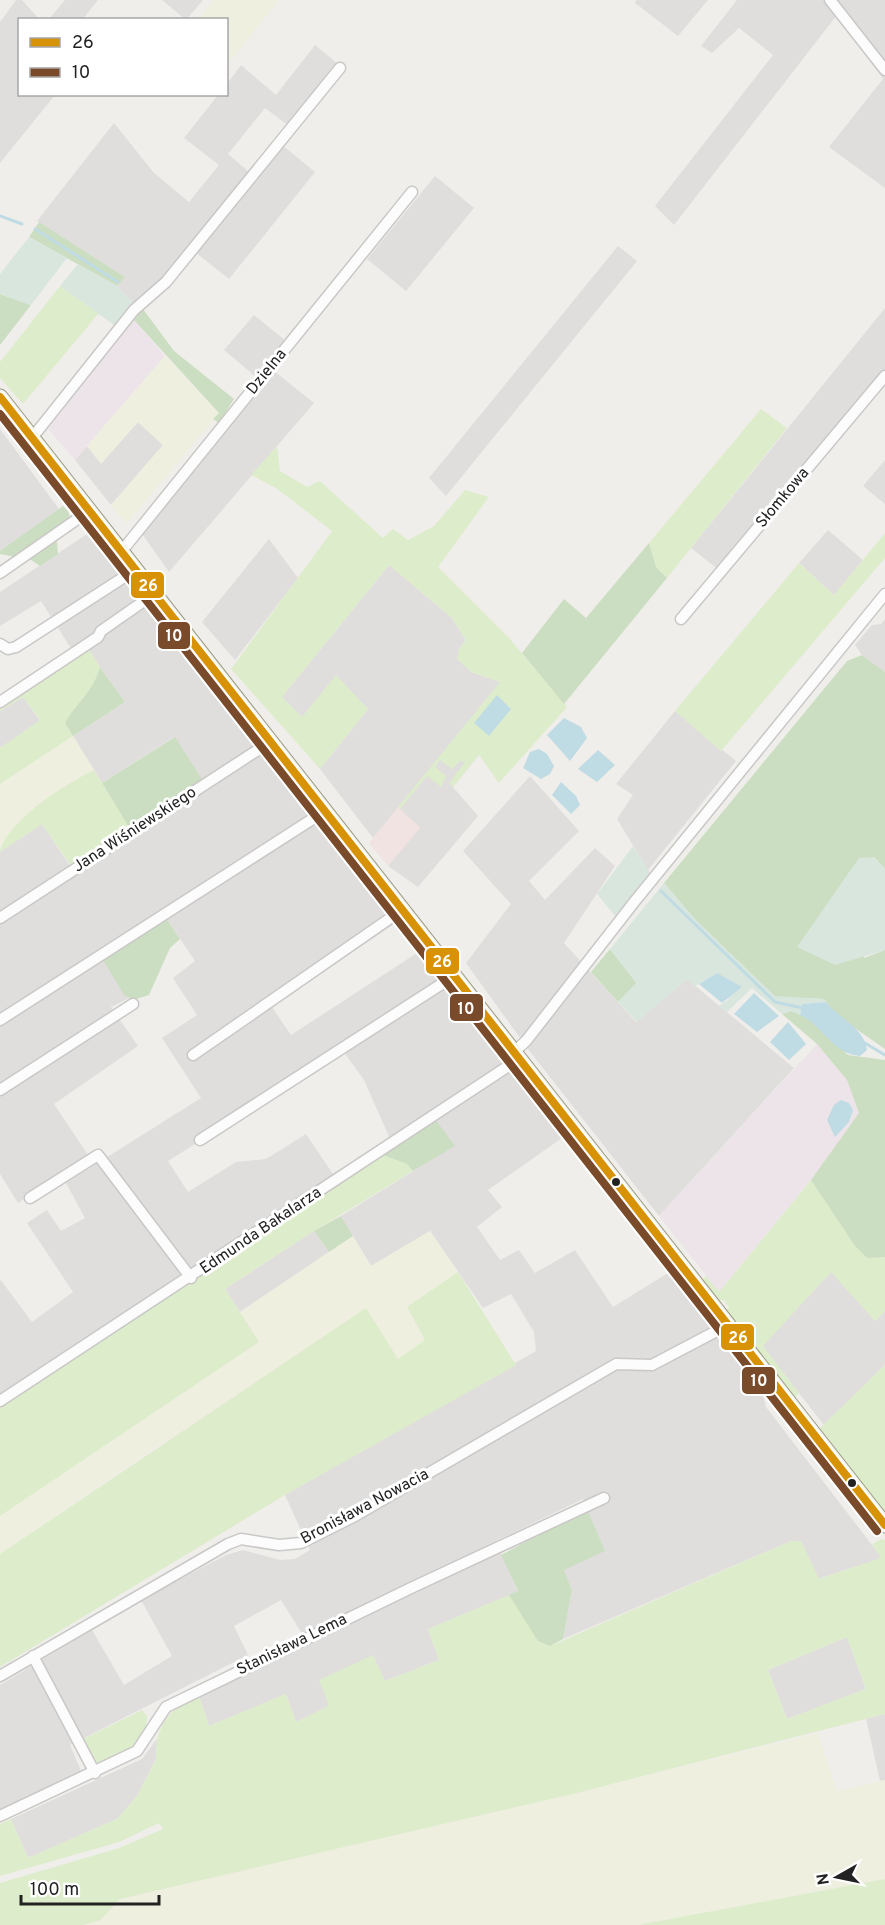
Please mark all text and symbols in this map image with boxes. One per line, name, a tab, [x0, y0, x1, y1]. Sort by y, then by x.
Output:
legend	[18, 18, 228, 96]
text: 26	[72, 32, 94, 55]
text: 10	[72, 62, 90, 85]
street label: Dzielna	[243, 345, 291, 399]
street label: Słomkowa	[752, 464, 814, 532]
line badge: 26	[130, 571, 165, 599]
text: 26	[138, 577, 158, 597]
line badge: 10	[157, 621, 191, 650]
text: 10	[166, 627, 182, 647]
street label: Jana Wiśniewskiego	[70, 783, 200, 877]
line badge: 26	[425, 947, 460, 975]
text: 26	[432, 953, 452, 973]
line badge: 10	[449, 993, 484, 1022]
text: 10	[458, 1000, 474, 1020]
unlabelled marker	[610, 1176, 622, 1188]
street label: Edmunda Bakalarza	[197, 1183, 325, 1279]
line badge: 26	[720, 1323, 755, 1351]
text: 26	[728, 1329, 748, 1349]
line badge: 10	[741, 1366, 776, 1395]
text: 10	[751, 1372, 767, 1392]
street label: Bronisława Nowacia	[298, 1465, 432, 1549]
unlabelled marker	[846, 1477, 858, 1489]
street label: Stanisława Lema	[234, 1610, 350, 1680]
north arrow	[807, 1847, 867, 1907]
scale bar	[21, 1868, 159, 1906]
text: N	[813, 1872, 835, 1886]
text: 100 m	[30, 1879, 79, 1902]

